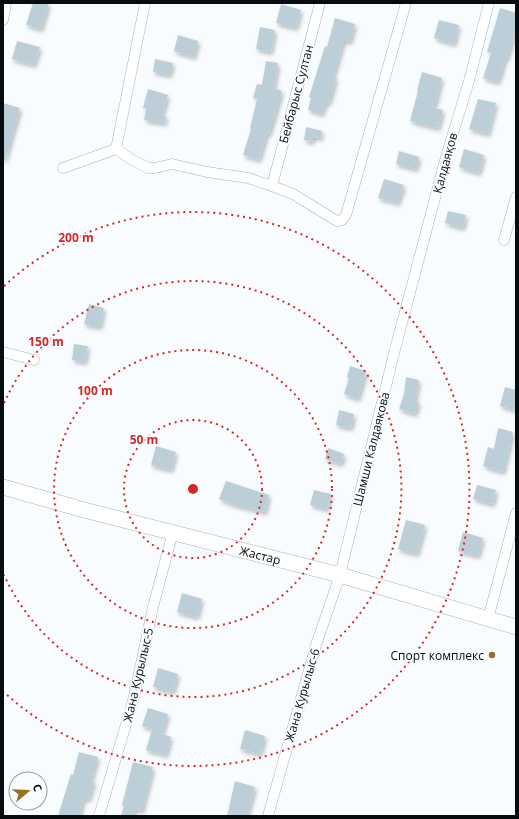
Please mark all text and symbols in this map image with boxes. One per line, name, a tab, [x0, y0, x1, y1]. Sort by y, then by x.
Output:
street label: Бейбарыс Султан	[275, 43, 317, 145]
street label: Қалдаяқов	[429, 131, 461, 195]
text: 200 m	[58, 229, 94, 246]
text: 150 m	[28, 333, 64, 350]
text: 100 m	[77, 382, 113, 399]
street label: Шамши Калдаякова	[349, 390, 393, 508]
text: 50 m	[130, 431, 158, 448]
centre of rings	[186, 482, 200, 496]
street label: Жастар	[238, 541, 283, 568]
street label: Жана Курылыс-5	[119, 626, 157, 724]
street label: Жана Курылыс-6	[281, 646, 324, 744]
place label: Спорт комплекс	[390, 647, 484, 664]
marker: Спорт комплекс	[487, 650, 497, 660]
north arrow	[8, 771, 48, 811]
text: С	[30, 782, 46, 793]

